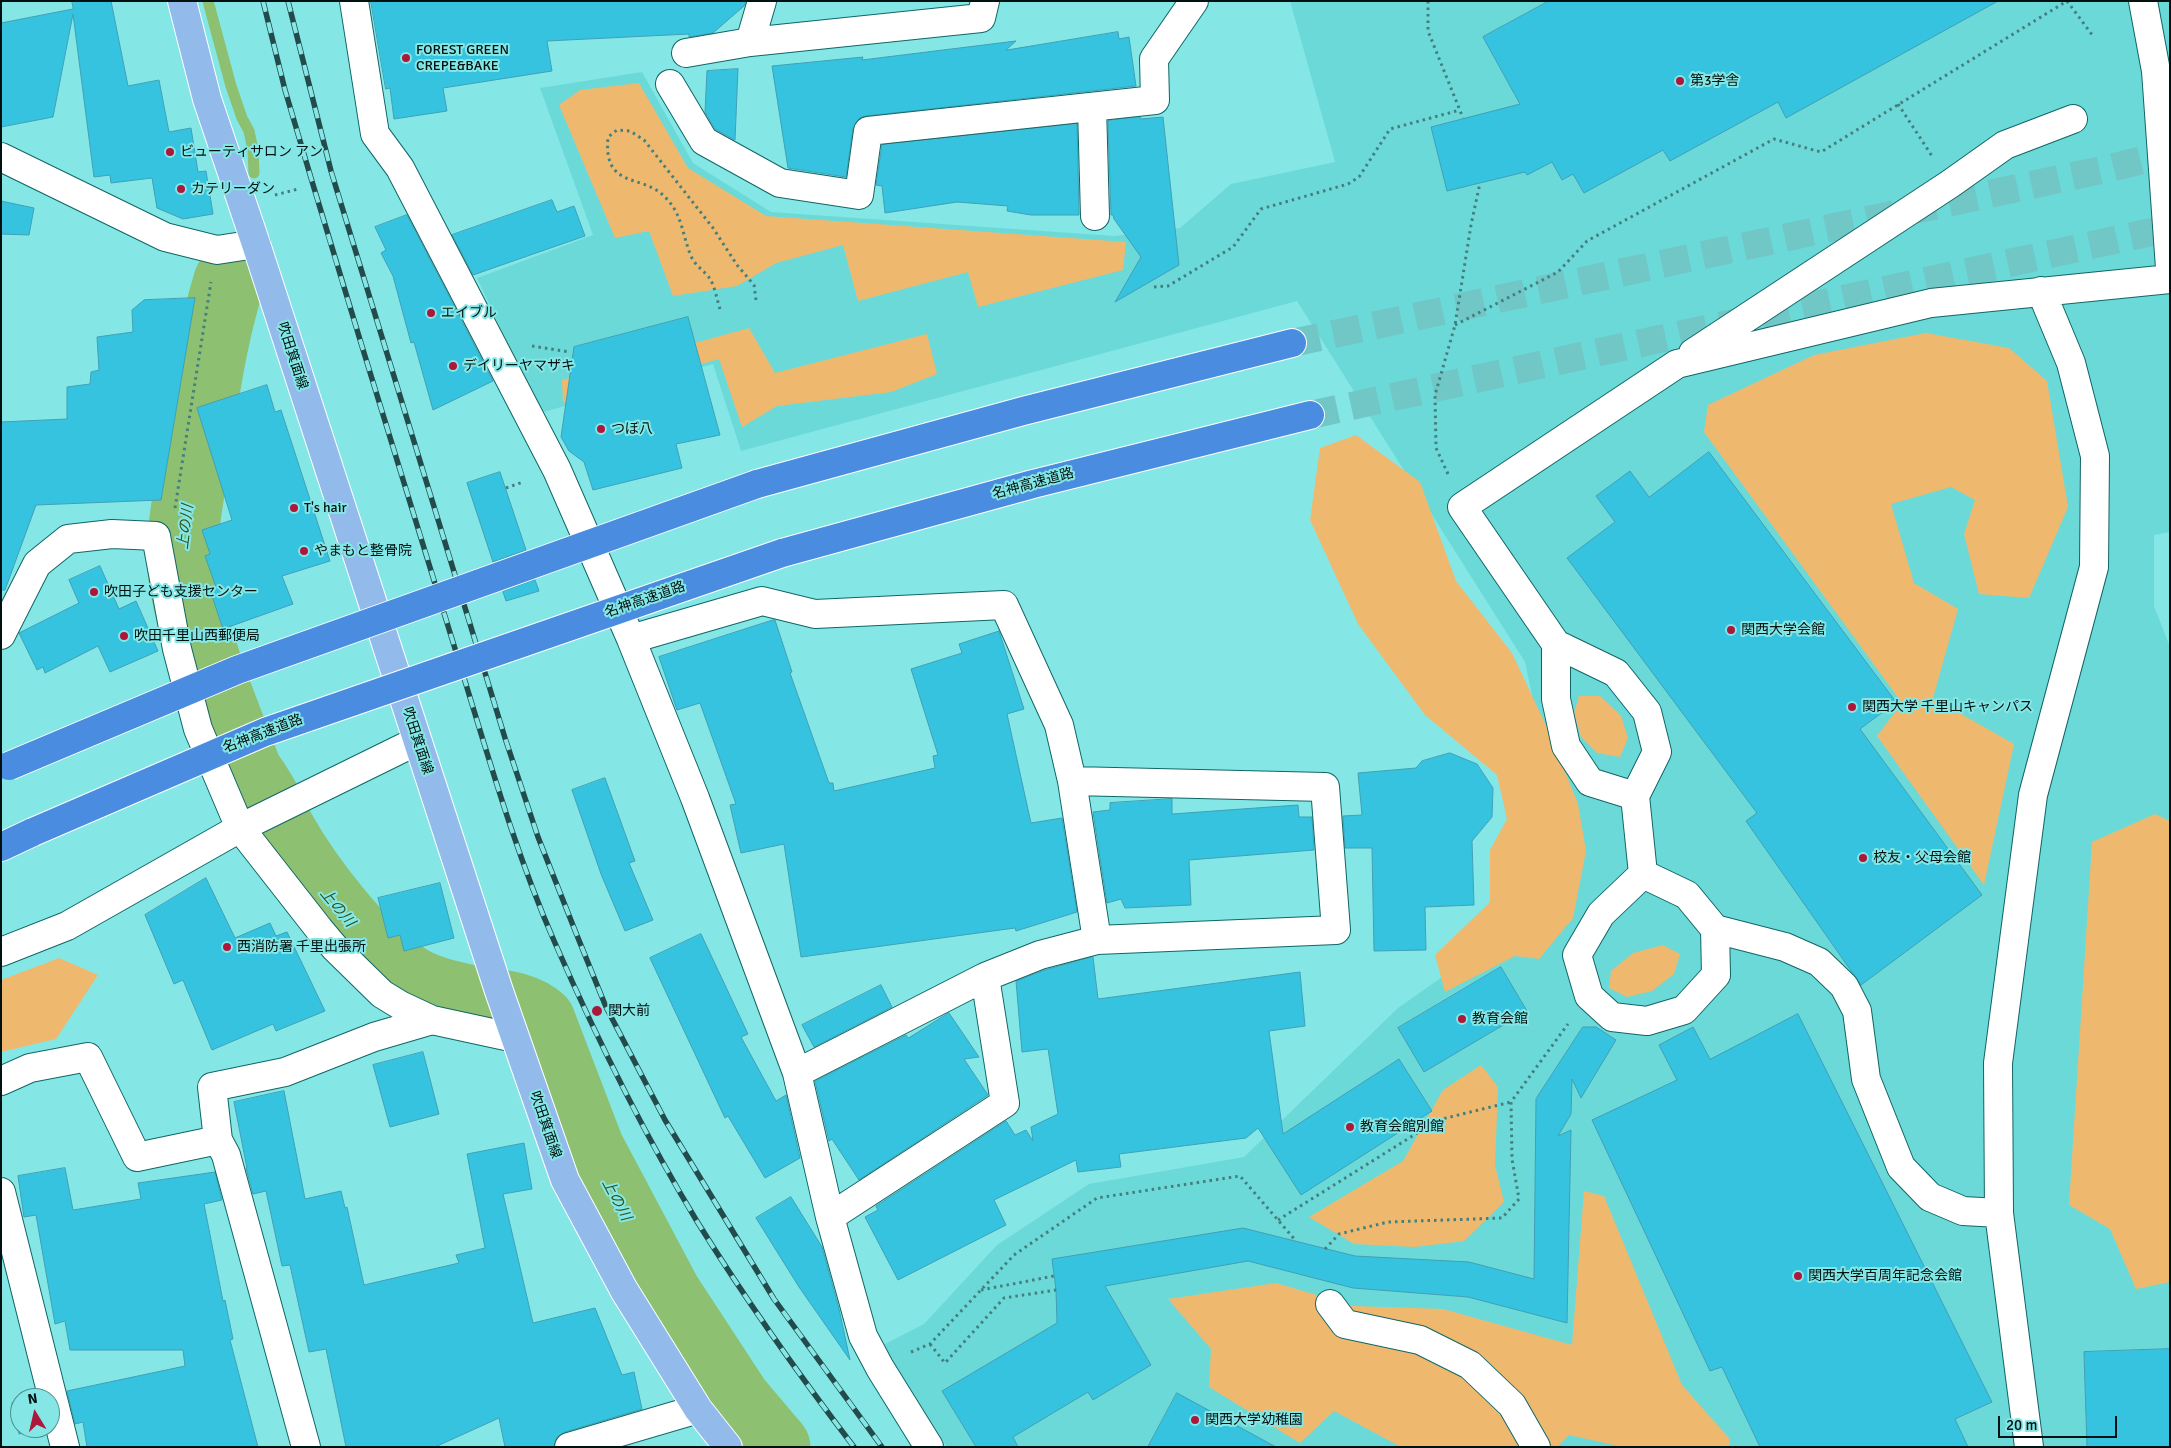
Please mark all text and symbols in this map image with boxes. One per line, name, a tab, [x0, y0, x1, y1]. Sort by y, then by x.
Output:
place label: FOREST GREEN CREPE&BAKE	[416, 42, 509, 74]
marker: FOREST GREEN CREPE&BAKE	[400, 52, 412, 64]
place label: 第3学舎	[1690, 73, 1740, 89]
marker: 第3学舎	[1674, 75, 1686, 87]
place label: ビューティサロン アン	[180, 144, 323, 160]
marker: ビューティサロン アン	[164, 146, 176, 158]
place label: カテリーダン	[191, 181, 275, 197]
marker: カテリーダン	[175, 183, 187, 195]
place label: エイブル	[441, 305, 497, 321]
marker: エイブル	[425, 307, 437, 319]
street label: 吹田箕面線	[273, 320, 311, 392]
place label: デイリーヤマザキ	[463, 358, 575, 374]
marker: デイリーヤマザキ	[447, 360, 459, 372]
place label: つぼ八	[611, 421, 653, 437]
marker: つぼ八	[595, 423, 607, 435]
street label: 名神高速道路	[990, 465, 1076, 503]
place label: T's hair	[304, 500, 347, 516]
marker: T's hair	[288, 502, 300, 514]
water label: 上の川	[174, 504, 198, 550]
place label: やまもと整骨院	[314, 543, 412, 559]
marker: やまもと整骨院	[298, 545, 310, 557]
street label: 名神高速道路	[603, 578, 687, 622]
place label: 吹田子ども支援センター	[104, 584, 258, 600]
marker: 吹田子ども支援センター	[88, 586, 100, 598]
place label: 関西大学会館	[1741, 622, 1825, 638]
marker: 関西大学会館	[1725, 624, 1737, 636]
place label: 吹田千里山西郵便局	[134, 628, 260, 644]
marker: 吹田千里山西郵便局	[118, 630, 130, 642]
place label: 関西大学 千里山キャンパス	[1862, 699, 2033, 715]
marker: 関西大学 千里山キャンパス	[1846, 701, 1858, 713]
street label: 吹田箕面線	[398, 705, 436, 777]
street label: 名神高速道路	[221, 711, 305, 757]
place label: 校友・父母会館	[1873, 850, 1971, 866]
marker: 校友・父母会館	[1857, 852, 1869, 864]
water label: 上の川	[316, 885, 358, 931]
place label: 西消防署 千里出張所	[237, 939, 366, 955]
marker: 西消防署 千里出張所	[221, 941, 233, 953]
place label: 関大前	[608, 1003, 650, 1019]
marker: 関大前	[590, 1004, 604, 1018]
place label: 教育会館	[1472, 1011, 1528, 1027]
marker: 教育会館	[1456, 1013, 1468, 1025]
street label: 吹田箕面線	[526, 1089, 564, 1161]
place label: 教育会館別館	[1360, 1119, 1444, 1135]
marker: 教育会館別館	[1344, 1121, 1356, 1133]
water label: 上の川	[597, 1176, 635, 1224]
place label: 関西大学百周年記念会館	[1808, 1268, 1962, 1284]
marker: 関西大学百周年記念会館	[1792, 1270, 1804, 1282]
north arrow	[10, 1388, 60, 1438]
text: N	[27, 1390, 39, 1408]
scale bar	[2001, 1406, 2120, 1438]
place label: 関西大学幼稚園	[1205, 1412, 1303, 1428]
marker: 関西大学幼稚園	[1189, 1414, 1201, 1426]
text: 20 m	[2006, 1416, 2037, 1434]

